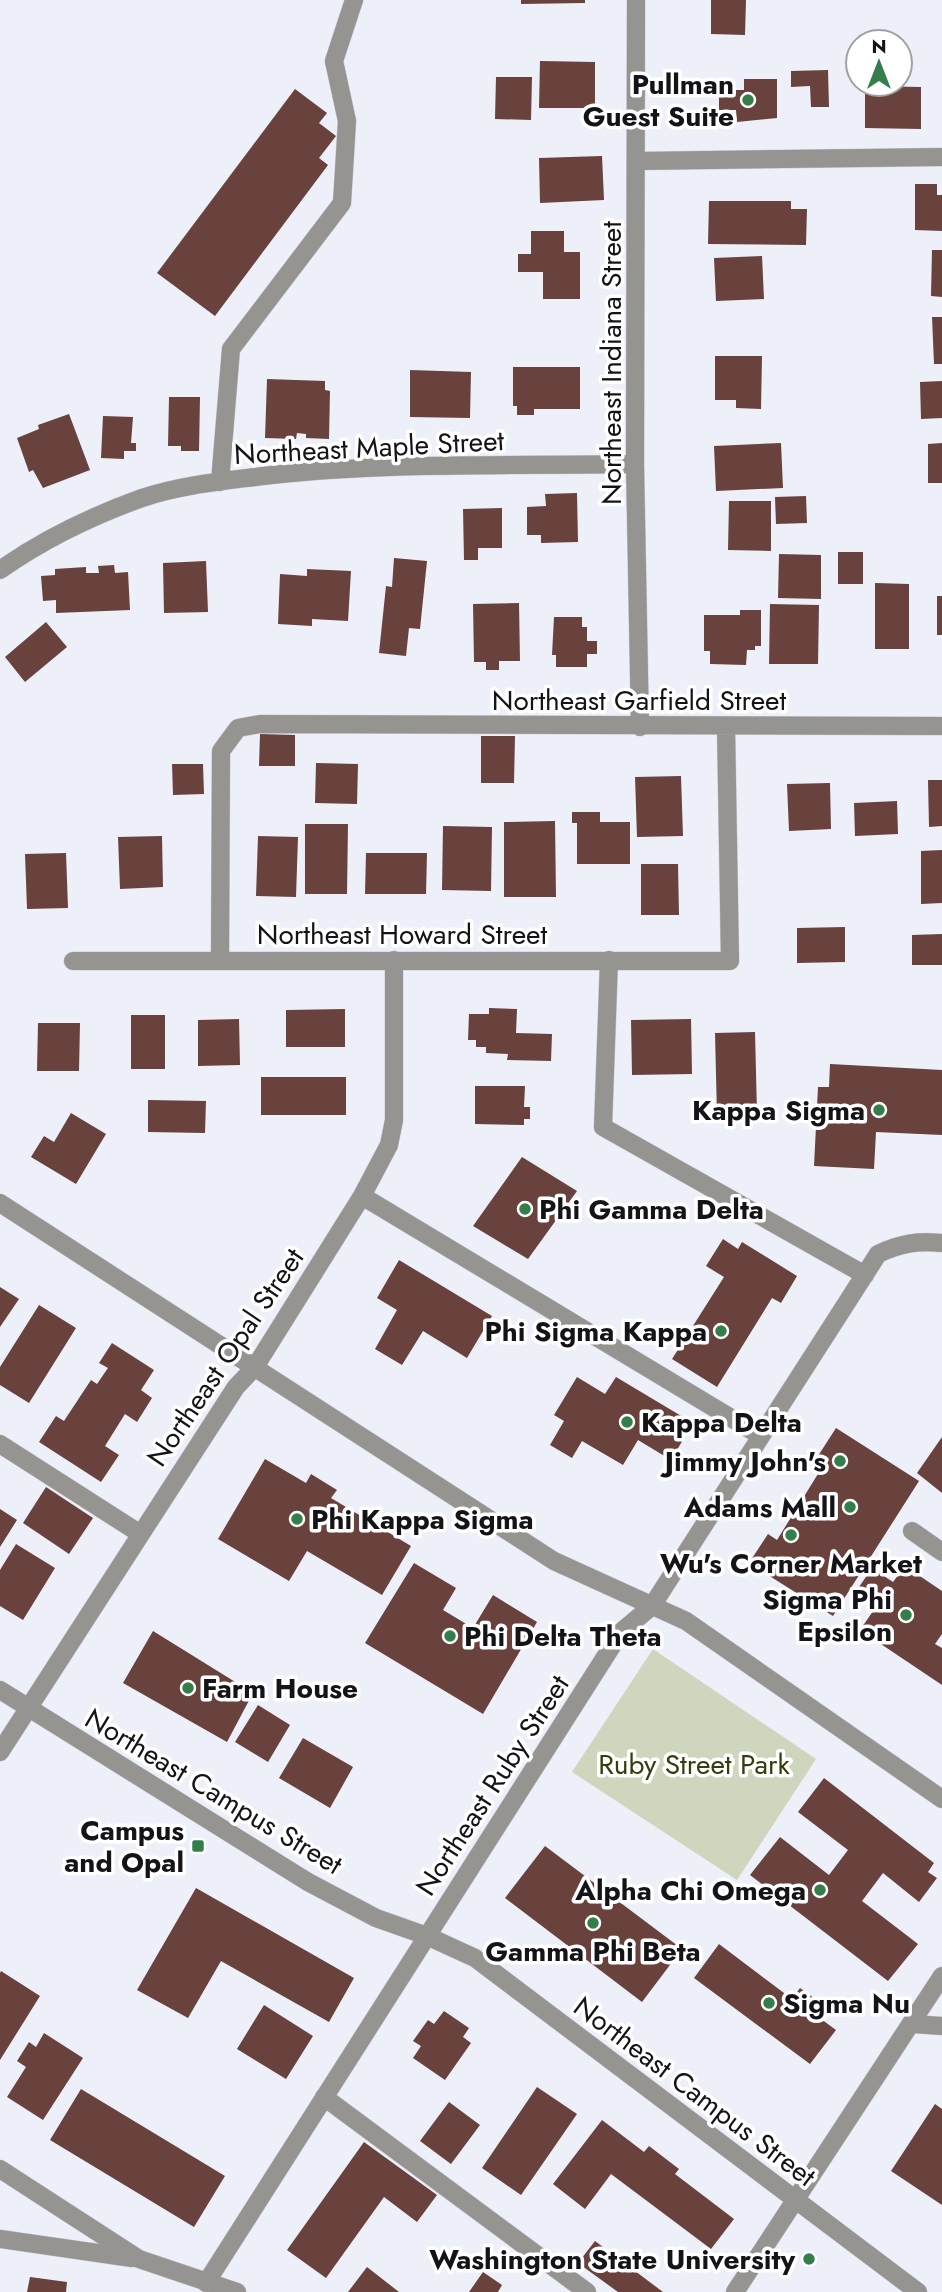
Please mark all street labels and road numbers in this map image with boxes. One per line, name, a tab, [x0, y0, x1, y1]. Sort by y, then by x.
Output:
street label: Northeast Indiana Street	[591, 221, 632, 505]
street label: Northeast Maple Street	[233, 420, 505, 475]
street label: Northeast Garfield Street	[492, 680, 786, 721]
street label: Northeast Howard Street	[257, 914, 548, 955]
street label: Northeast Opal Street	[137, 1240, 314, 1475]
street label: Northeast Ruby Street	[406, 1667, 579, 1904]
street label: Northeast Campus Street	[77, 1698, 351, 1885]
street label: Northeast Campus Street	[565, 1987, 825, 2196]

